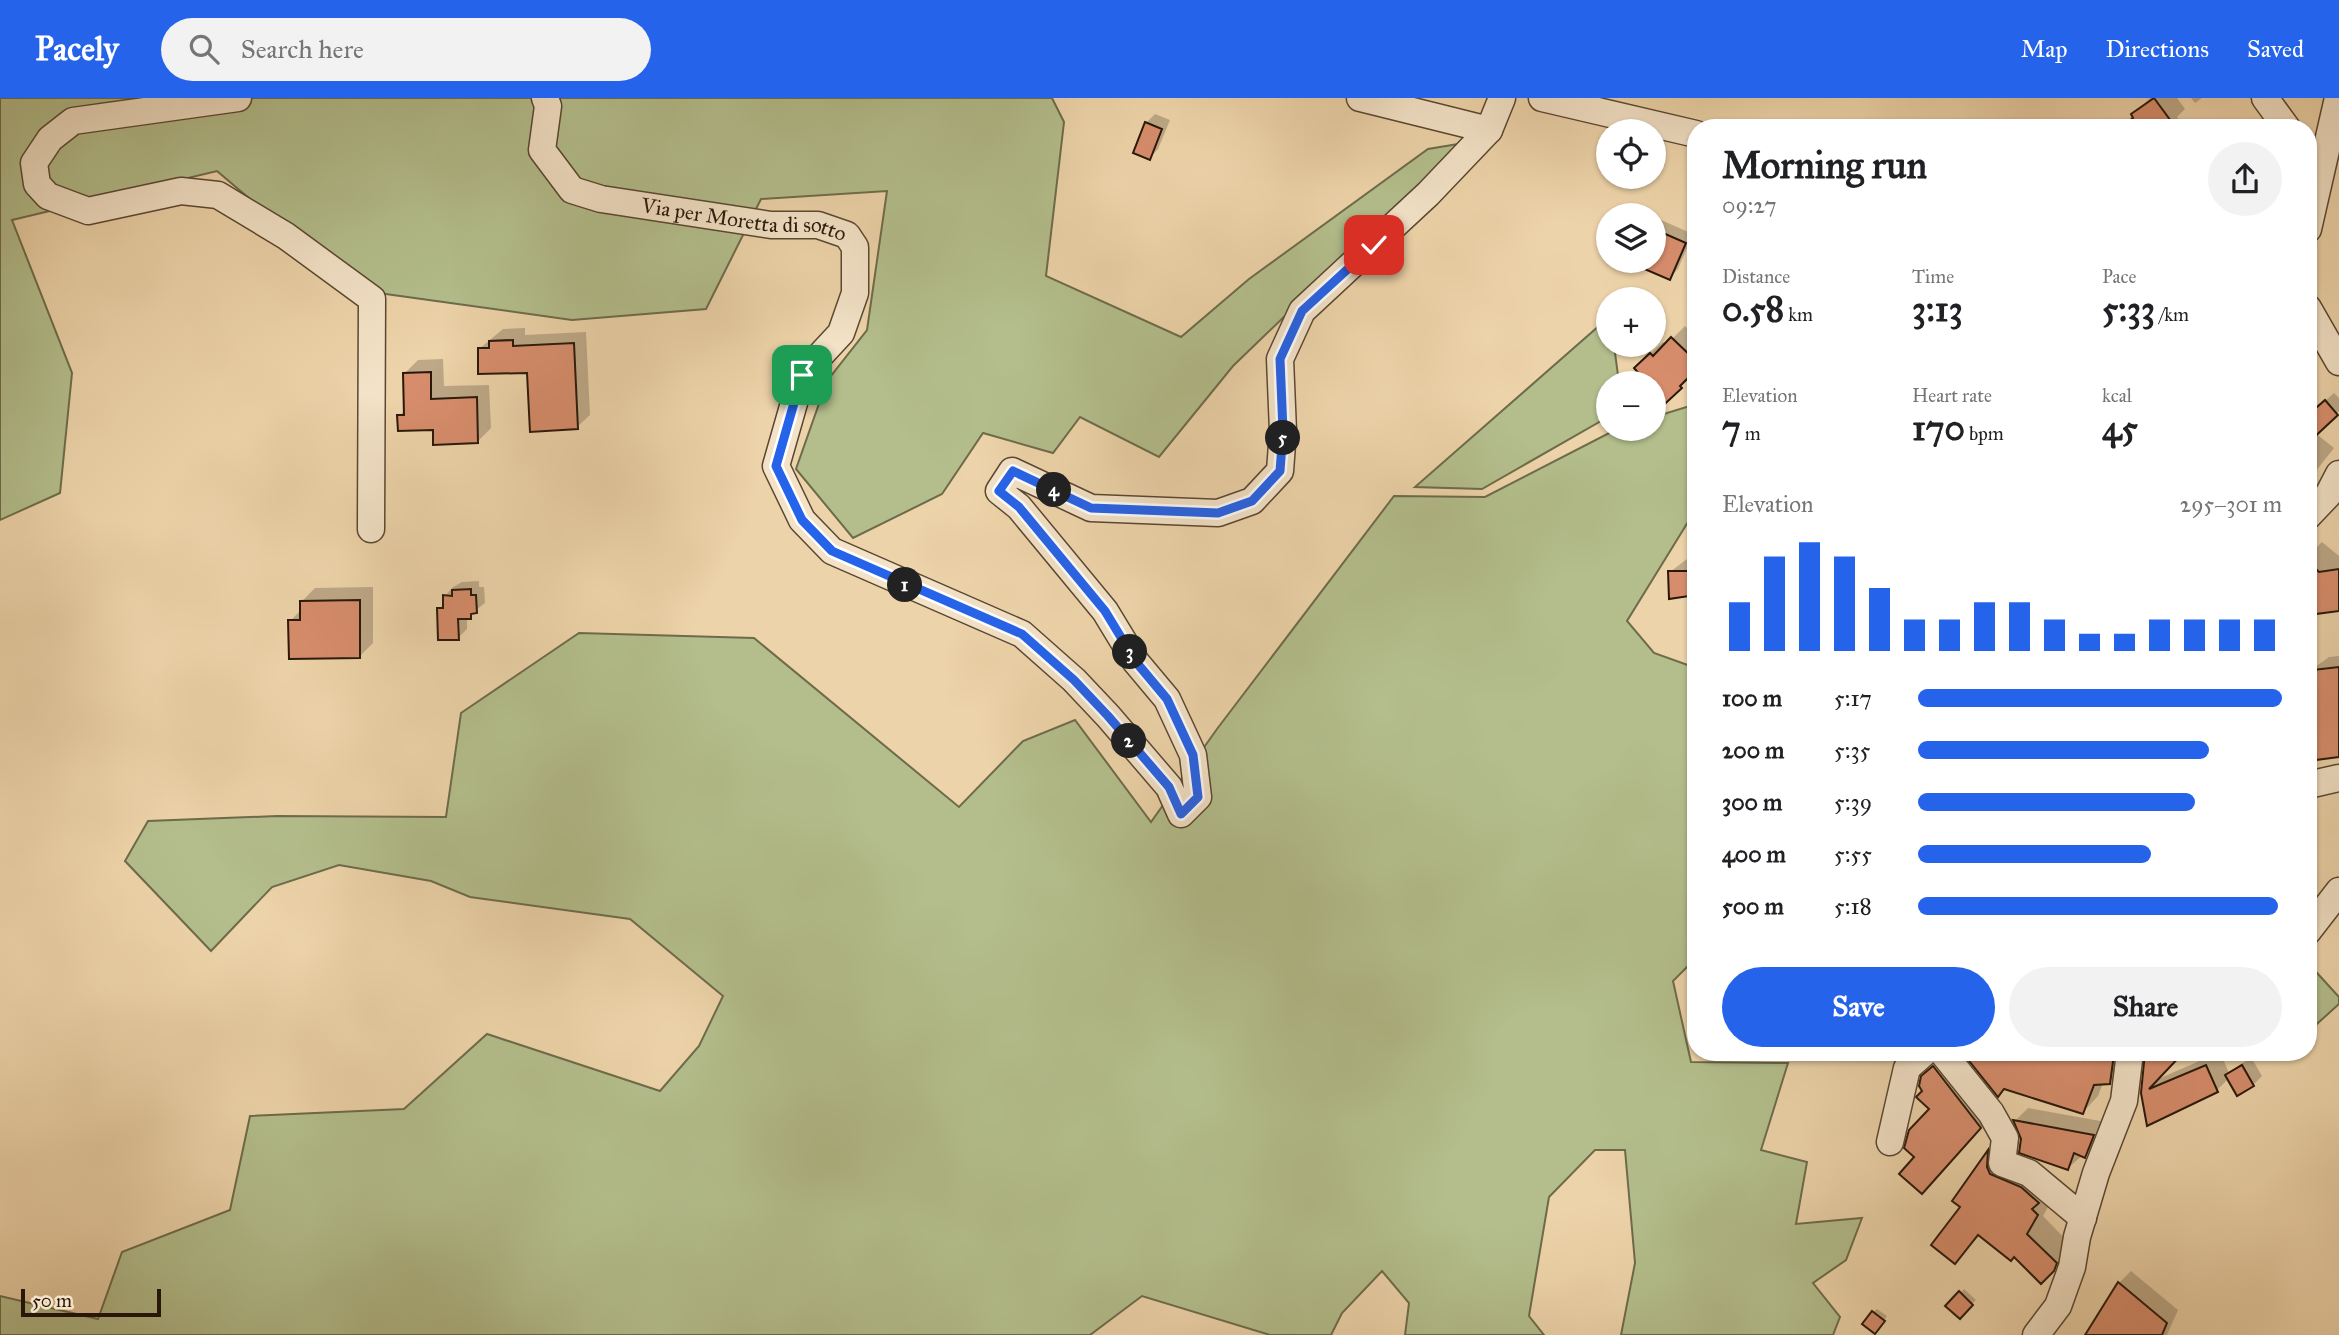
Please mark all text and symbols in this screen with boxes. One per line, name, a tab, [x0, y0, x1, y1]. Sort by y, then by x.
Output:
search box	[161, 18, 651, 81]
text: Pacely	[35, 29, 119, 69]
icon: search	[185, 30, 223, 68]
text: Search here	[241, 33, 364, 65]
text: Map	[2021, 34, 2068, 64]
text: Directions	[2106, 34, 2209, 64]
text: Saved	[2247, 34, 2304, 64]
map controls	[1596, 119, 1666, 441]
button: locate	[1596, 119, 1666, 189]
text: Morning run	[1722, 142, 1927, 188]
button: share	[2208, 142, 2282, 216]
text: 09:27	[1722, 191, 1777, 219]
street label: Via per Moretta di sotto	[639, 192, 850, 247]
button: layers	[1596, 203, 1666, 273]
pin	[1344, 215, 1404, 275]
icon: check	[1355, 226, 1393, 264]
text: Distance	[1722, 265, 1790, 288]
text: Time	[1912, 265, 1954, 288]
text: Pace	[2102, 265, 2136, 288]
button: +	[1596, 287, 1666, 357]
text: 0.58	[1722, 288, 1784, 331]
text: 3:13	[1912, 288, 1963, 331]
text: 5:33	[2102, 288, 2155, 331]
text: km	[1784, 303, 1813, 326]
text: /km	[2155, 303, 2189, 326]
pin	[772, 345, 832, 405]
icon: arrive	[783, 356, 821, 394]
button: −	[1596, 371, 1666, 441]
text: Elevation	[1722, 384, 1797, 407]
text: Heart rate	[1912, 384, 1992, 407]
text: kcal	[2102, 384, 2132, 407]
text: 7	[1722, 407, 1741, 450]
text: 170	[1912, 407, 1965, 450]
text: 45	[2102, 407, 2138, 450]
pin: 5	[1266, 420, 1300, 456]
text: m	[1741, 422, 1761, 445]
text: bpm	[1965, 422, 2004, 445]
text: 5	[1278, 426, 1287, 449]
pin: 4	[1036, 472, 1072, 508]
text: 4	[1048, 478, 1059, 501]
text: Elevation	[1722, 490, 1813, 518]
text: 295–301 m	[2180, 490, 2282, 518]
pin: 1	[888, 568, 922, 602]
text: 1	[901, 573, 908, 596]
pin: 3	[1112, 634, 1148, 670]
text: 3	[1126, 640, 1133, 663]
text: 100 m	[1722, 684, 1782, 712]
text: 5:17	[1834, 684, 1872, 712]
pin: 2	[1112, 724, 1146, 758]
text: 2	[1124, 729, 1133, 752]
text: 200 m	[1722, 736, 1784, 764]
text: 5:35	[1834, 736, 1870, 764]
text: 300 m	[1722, 788, 1782, 816]
text: 5:39	[1834, 788, 1872, 816]
text: 400 m	[1722, 840, 1786, 868]
text: 5:55	[1834, 840, 1872, 868]
text: 500 m	[1722, 892, 1784, 920]
text: 5:18	[1834, 892, 1872, 920]
button: Save	[1722, 967, 1995, 1047]
button: Share	[2009, 967, 2282, 1047]
scale bar	[21, 1286, 161, 1318]
text: 50 m	[32, 1289, 72, 1312]

